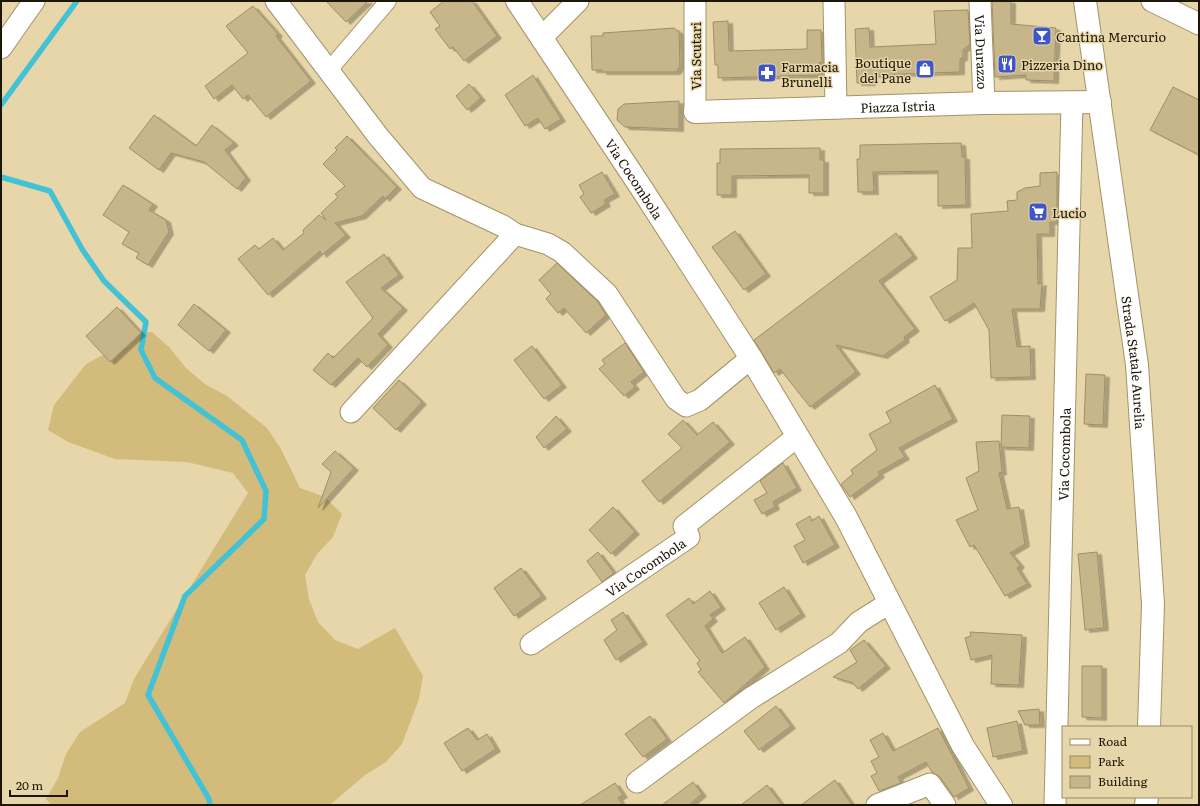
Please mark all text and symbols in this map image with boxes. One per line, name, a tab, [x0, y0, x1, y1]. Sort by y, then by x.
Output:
street label: Via Durazzo	[971, 14, 993, 90]
street label: Via Scutari	[686, 21, 705, 90]
bar icon: Cantina Mercurio	[1031, 25, 1053, 47]
place label: Cantina Mercurio	[1056, 27, 1166, 46]
place label: Boutique del Pane	[855, 53, 911, 87]
restaurant icon: Pizzeria Dino	[996, 53, 1018, 75]
place label: Pizzeria Dino	[1021, 55, 1103, 74]
place label: Farmacia Brunelli	[781, 57, 839, 91]
shop icon: Boutique del Pane	[914, 58, 936, 80]
pharmacy icon: Farmacia Brunelli	[756, 62, 778, 84]
street label: Piazza Istria	[860, 95, 936, 116]
street label: Via Cocombola	[601, 134, 668, 223]
supermarket icon: Lucio	[1027, 201, 1049, 223]
place label: Lucio	[1052, 203, 1087, 222]
street label: Strada Statale Aurelia	[1118, 295, 1151, 430]
street label: Via Cocombola	[1053, 407, 1074, 501]
street label: Via Cocombola	[601, 533, 689, 601]
legend	[1062, 726, 1192, 798]
text: Road	[1098, 732, 1128, 750]
text: Park	[1098, 752, 1125, 770]
scale bar	[10, 772, 67, 798]
text: Building	[1098, 772, 1148, 790]
text: 20 m	[16, 776, 43, 794]

